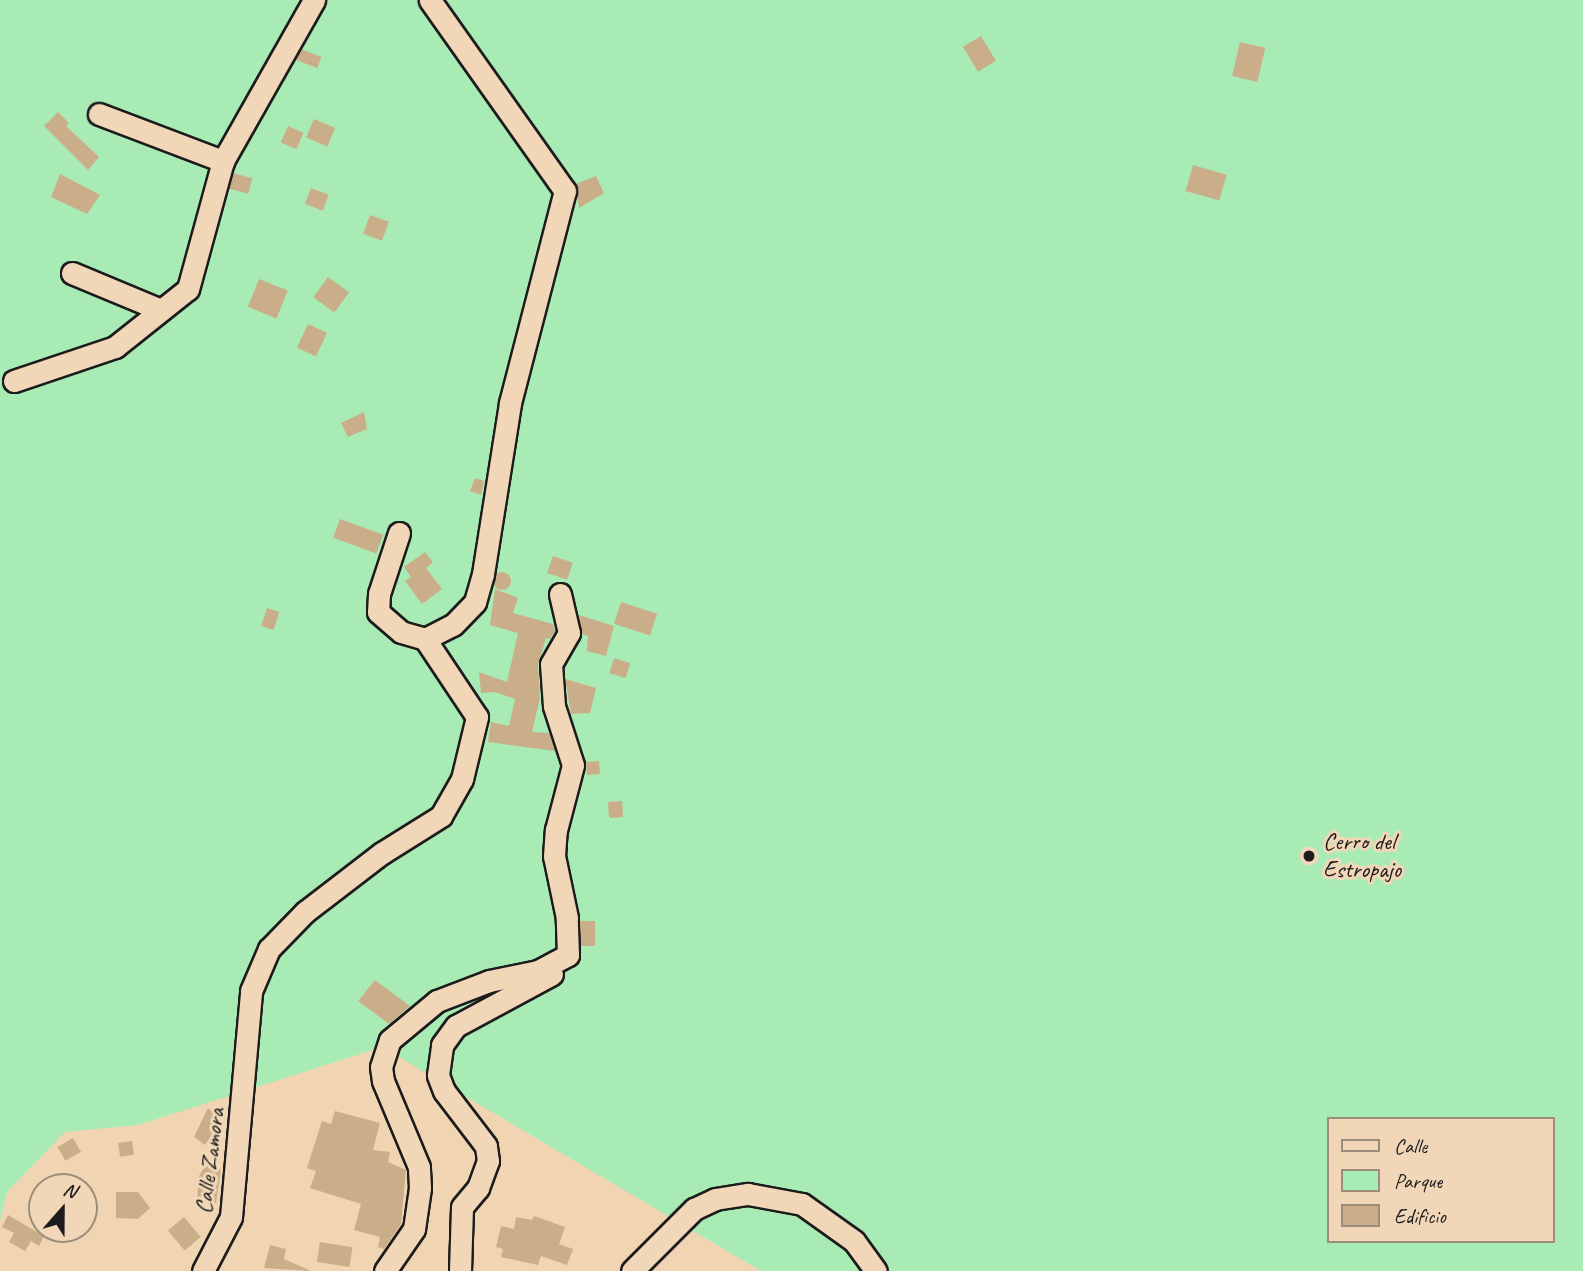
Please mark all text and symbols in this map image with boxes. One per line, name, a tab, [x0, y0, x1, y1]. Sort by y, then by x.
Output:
place label: Cerro del Estropajo	[1323, 828, 1401, 884]
marker: Cerro del Estropajo	[1301, 848, 1317, 864]
street label: Calle Zamora	[189, 1106, 231, 1216]
legend	[1328, 1117, 1555, 1243]
text: Calle	[1394, 1133, 1427, 1159]
text: Parque	[1394, 1168, 1442, 1194]
north arrow	[28, 1173, 98, 1243]
text: N	[60, 1177, 80, 1204]
text: Edificio	[1394, 1203, 1446, 1229]

